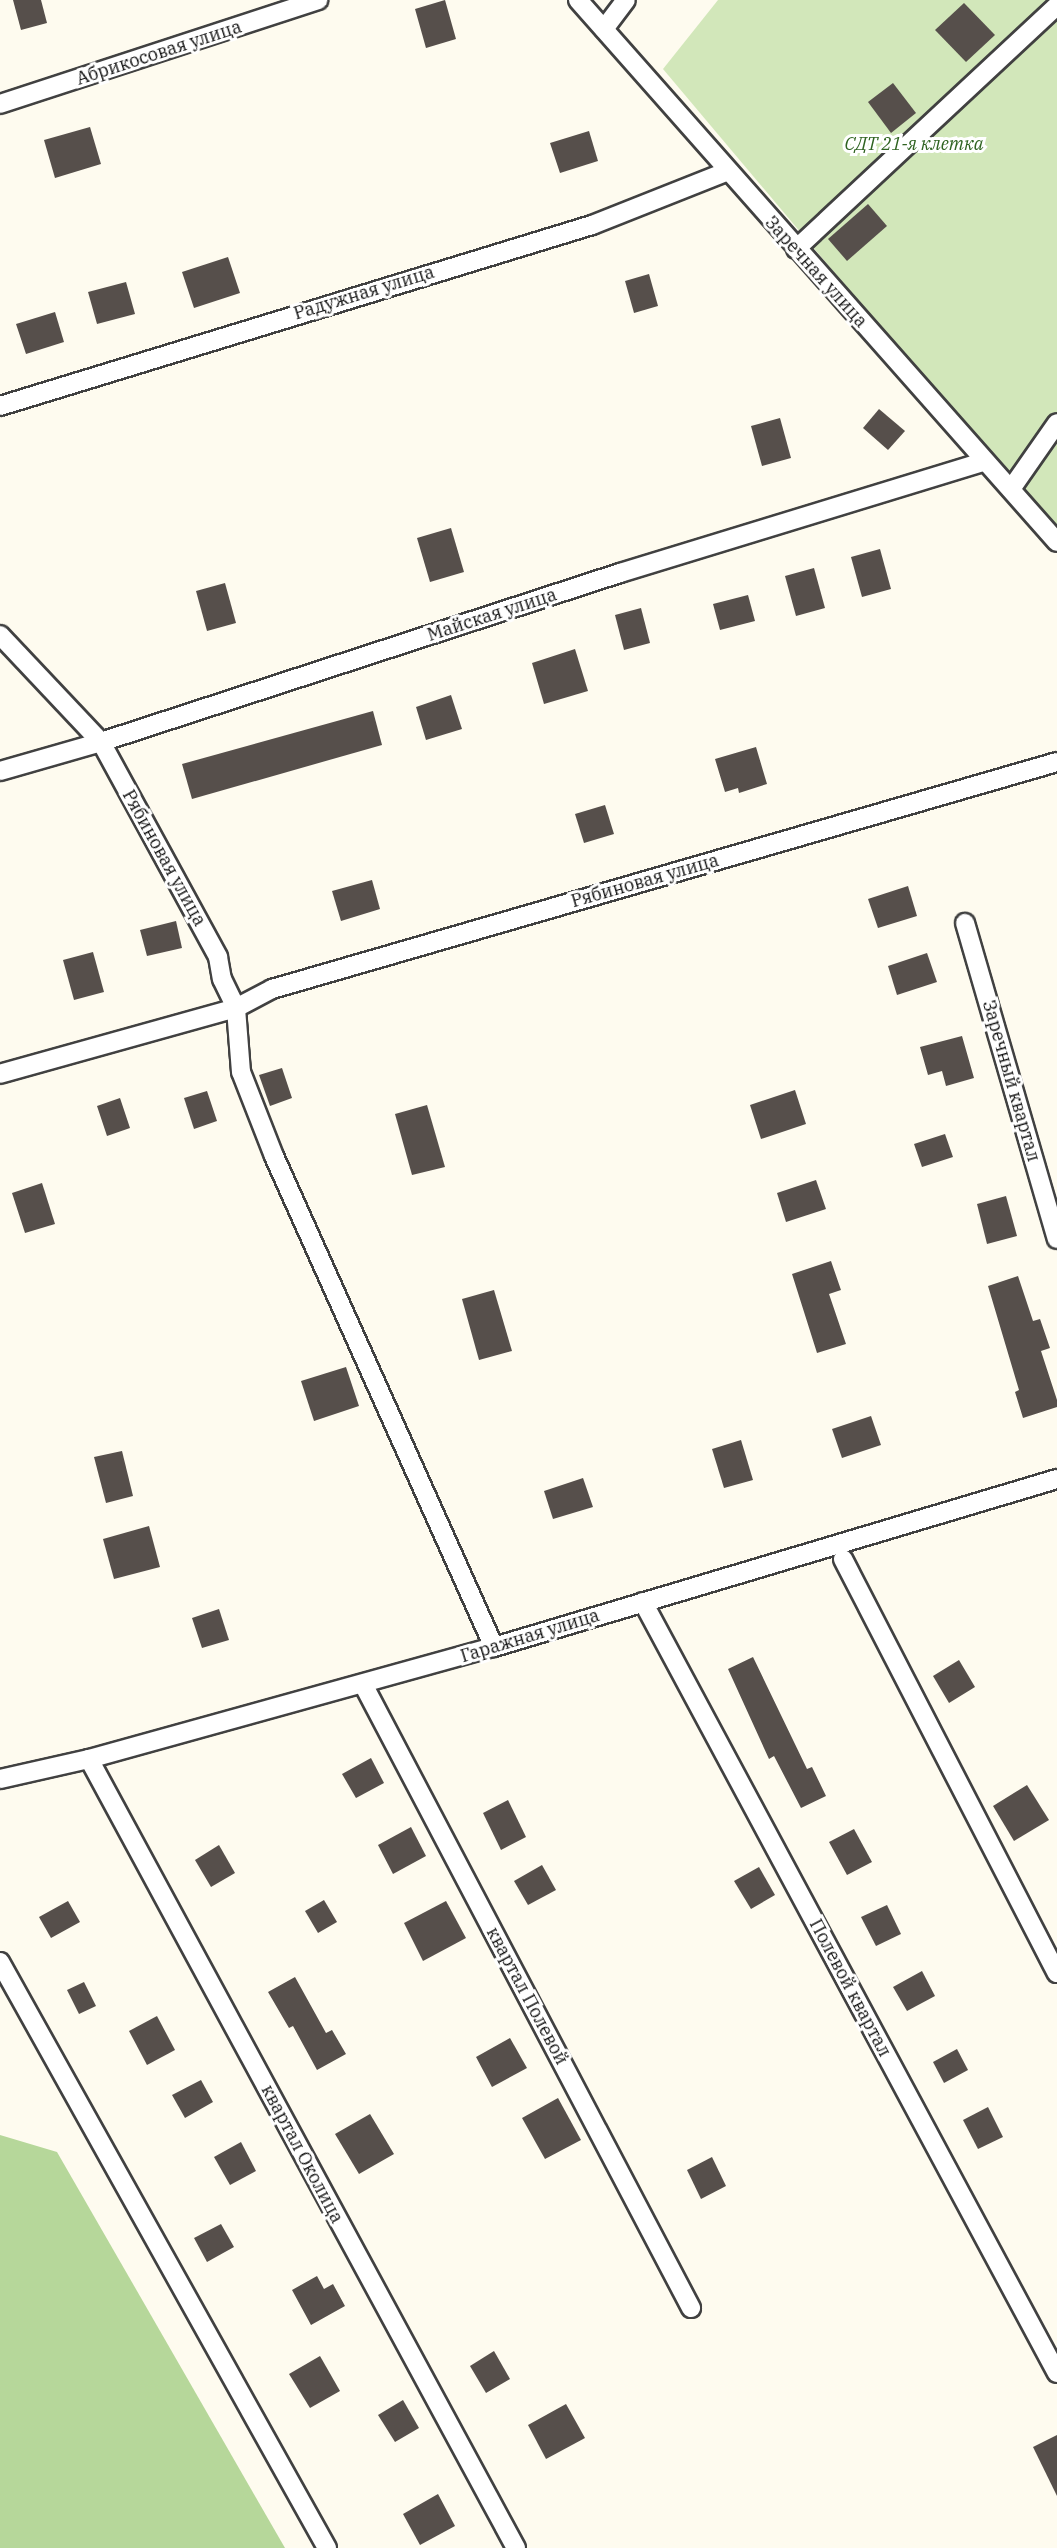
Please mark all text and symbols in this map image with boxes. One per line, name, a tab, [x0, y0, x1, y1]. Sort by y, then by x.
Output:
street label: Абрикосовая улица	[74, 16, 244, 90]
park label: СДТ 21-я клетка	[844, 133, 984, 155]
street label: Заречная улица	[760, 212, 872, 332]
street label: Радужная улица	[291, 261, 437, 325]
street label: Майская улица	[425, 584, 559, 646]
street label: Рябиновая улица	[118, 786, 210, 930]
street label: Рябиновая улица	[569, 850, 721, 912]
street label: Заречный квартал	[978, 998, 1044, 1164]
street label: Гаражная улица	[458, 1605, 602, 1667]
street label: Полевой квартал	[805, 1915, 895, 2061]
street label: квартал Полевой	[482, 1923, 572, 2069]
street label: квартал Околица	[256, 2081, 348, 2227]

